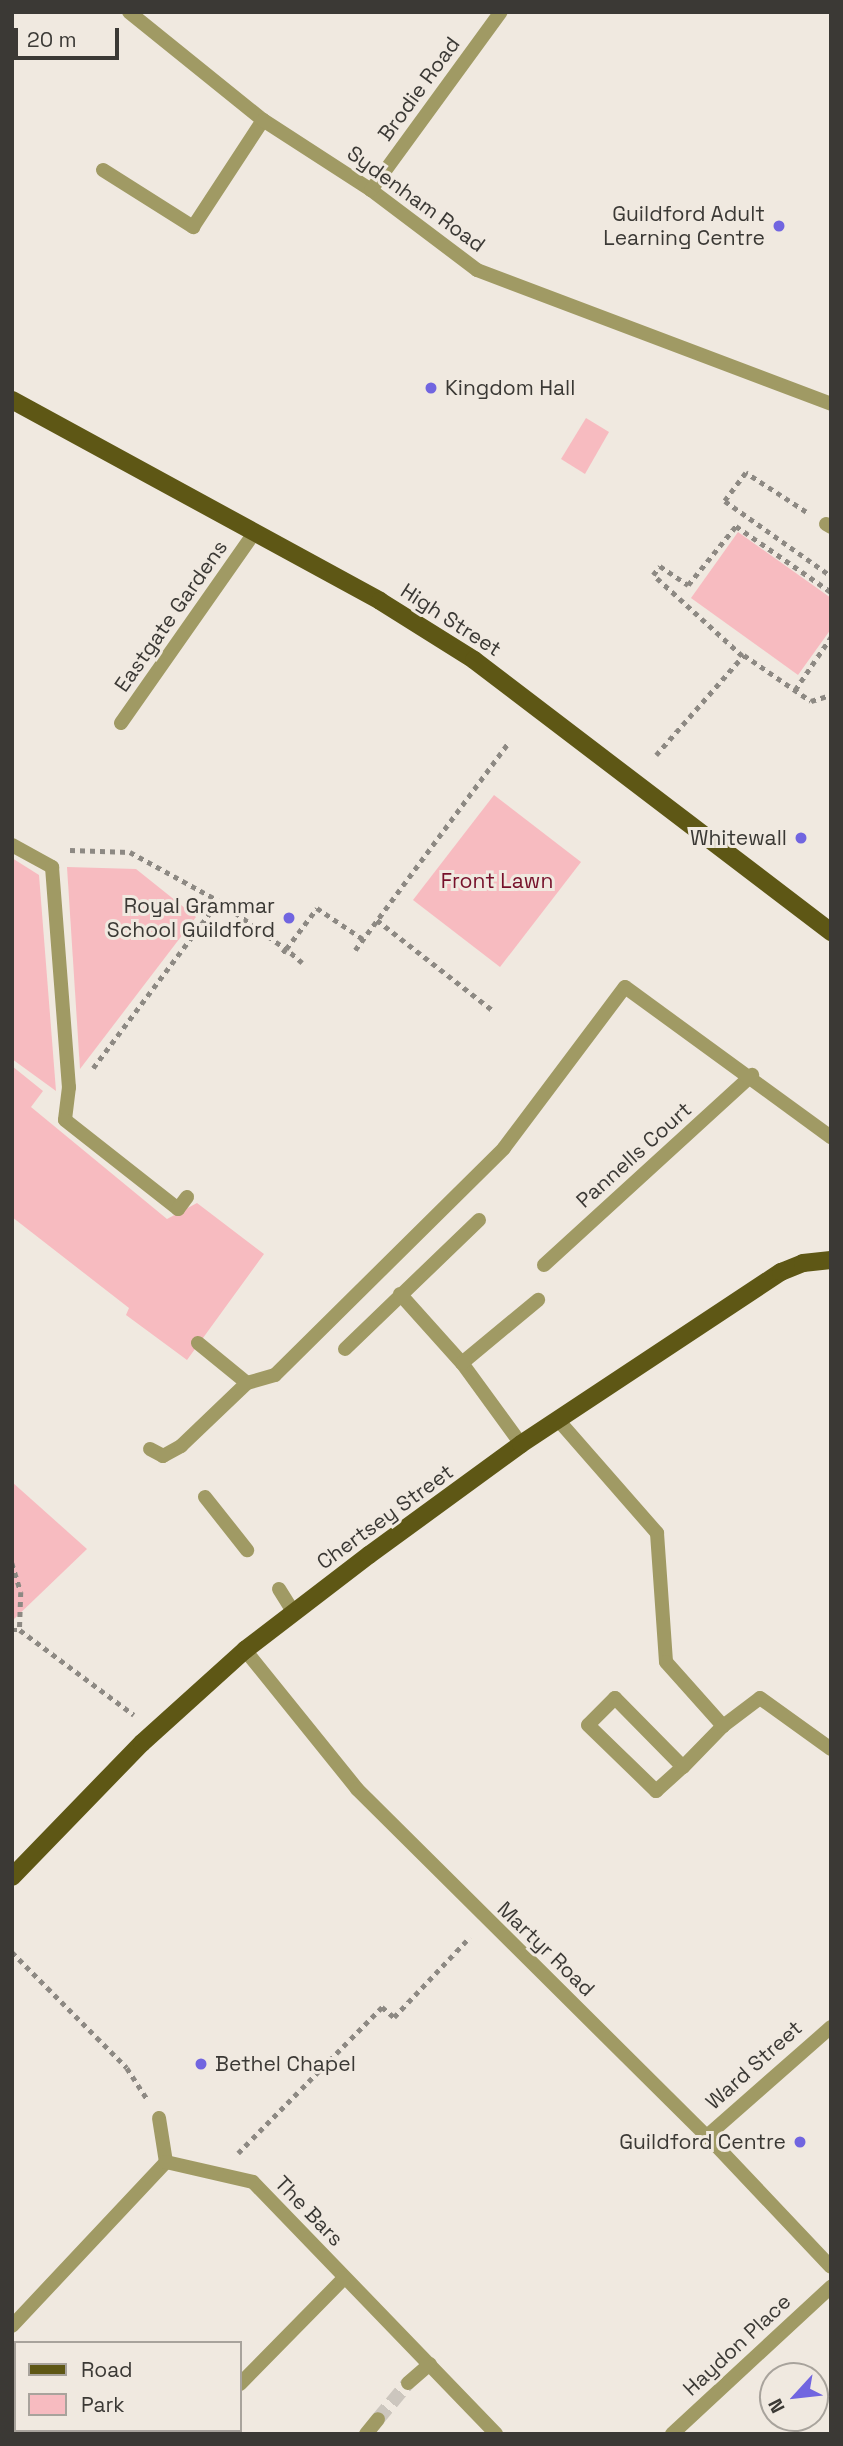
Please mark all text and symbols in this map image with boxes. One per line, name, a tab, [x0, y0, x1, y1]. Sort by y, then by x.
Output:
scale bar	[18, 14, 122, 58]
text: 20 m	[27, 26, 77, 53]
street label: Brodie Road	[373, 32, 465, 146]
street label: Sydenham Road	[342, 140, 490, 258]
place label: Guildford Adult Learning Centre	[603, 201, 765, 251]
marker: Guildford Adult Learning Centre	[771, 218, 787, 234]
place label: Kingdom Hall	[445, 375, 575, 401]
marker: Kingdom Hall	[423, 380, 439, 396]
street label: Eastgate Gardens	[109, 535, 233, 697]
street label: High Street	[396, 578, 506, 662]
place label: Whitewall	[690, 825, 787, 851]
marker: Whitewall	[793, 830, 809, 846]
park label: Front Lawn	[441, 868, 553, 894]
place label: Royal Grammar School Guildford	[107, 893, 275, 943]
marker: Royal Grammar School Guildford	[281, 910, 297, 926]
street label: Pannells Court	[571, 1097, 697, 1213]
street label: Chertsey Street	[312, 1459, 458, 1575]
street label: Martyr Road	[492, 1896, 600, 2002]
street label: Ward Street	[701, 2015, 807, 2115]
place label: Bethel Chapel	[215, 2051, 356, 2077]
marker: Bethel Chapel	[193, 2056, 209, 2072]
place label: Guildford Centre	[619, 2129, 786, 2155]
marker: Guildford Centre	[792, 2134, 808, 2150]
street label: The Bars	[269, 2171, 349, 2251]
street label: Haydon Place	[678, 2289, 796, 2401]
legend	[14, 2341, 242, 2432]
text: Road	[81, 2356, 133, 2383]
north arrow	[759, 2362, 829, 2432]
text: Park	[81, 2391, 125, 2418]
text: N	[763, 2395, 791, 2417]

